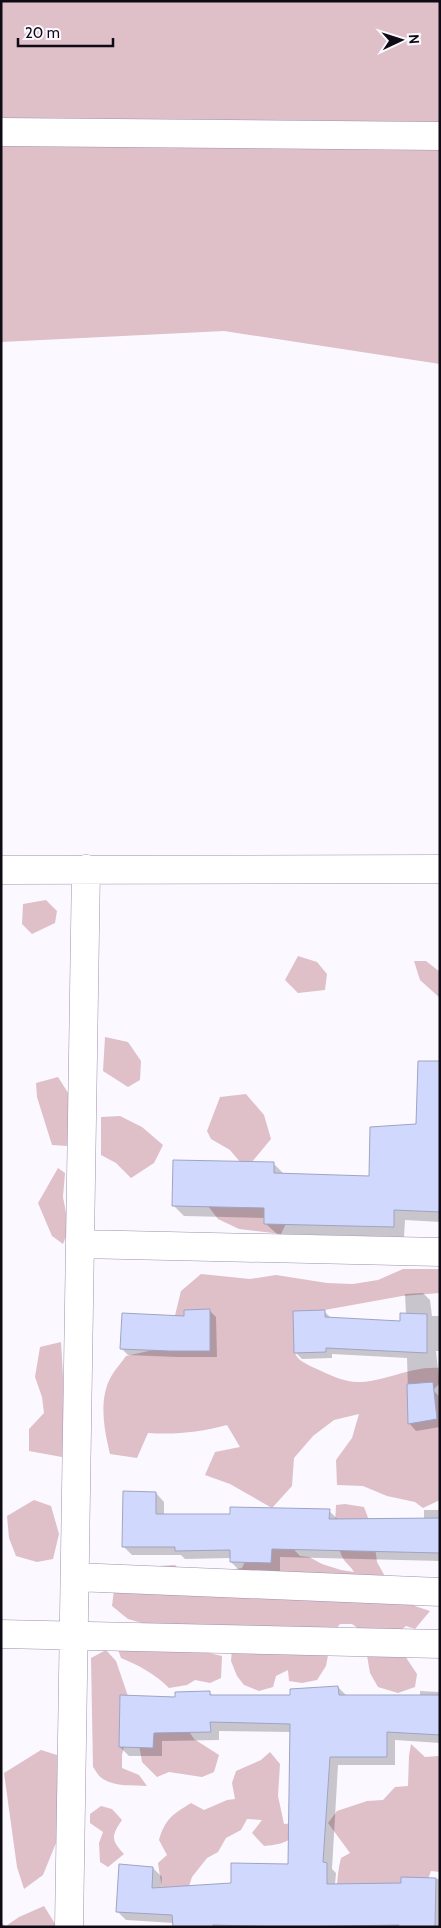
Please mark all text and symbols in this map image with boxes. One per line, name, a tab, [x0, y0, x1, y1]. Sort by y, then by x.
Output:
scale bar	[18, 15, 112, 47]
north arrow	[376, 15, 426, 65]
text: 20 m	[25, 24, 60, 42]
text: N	[405, 34, 423, 45]

